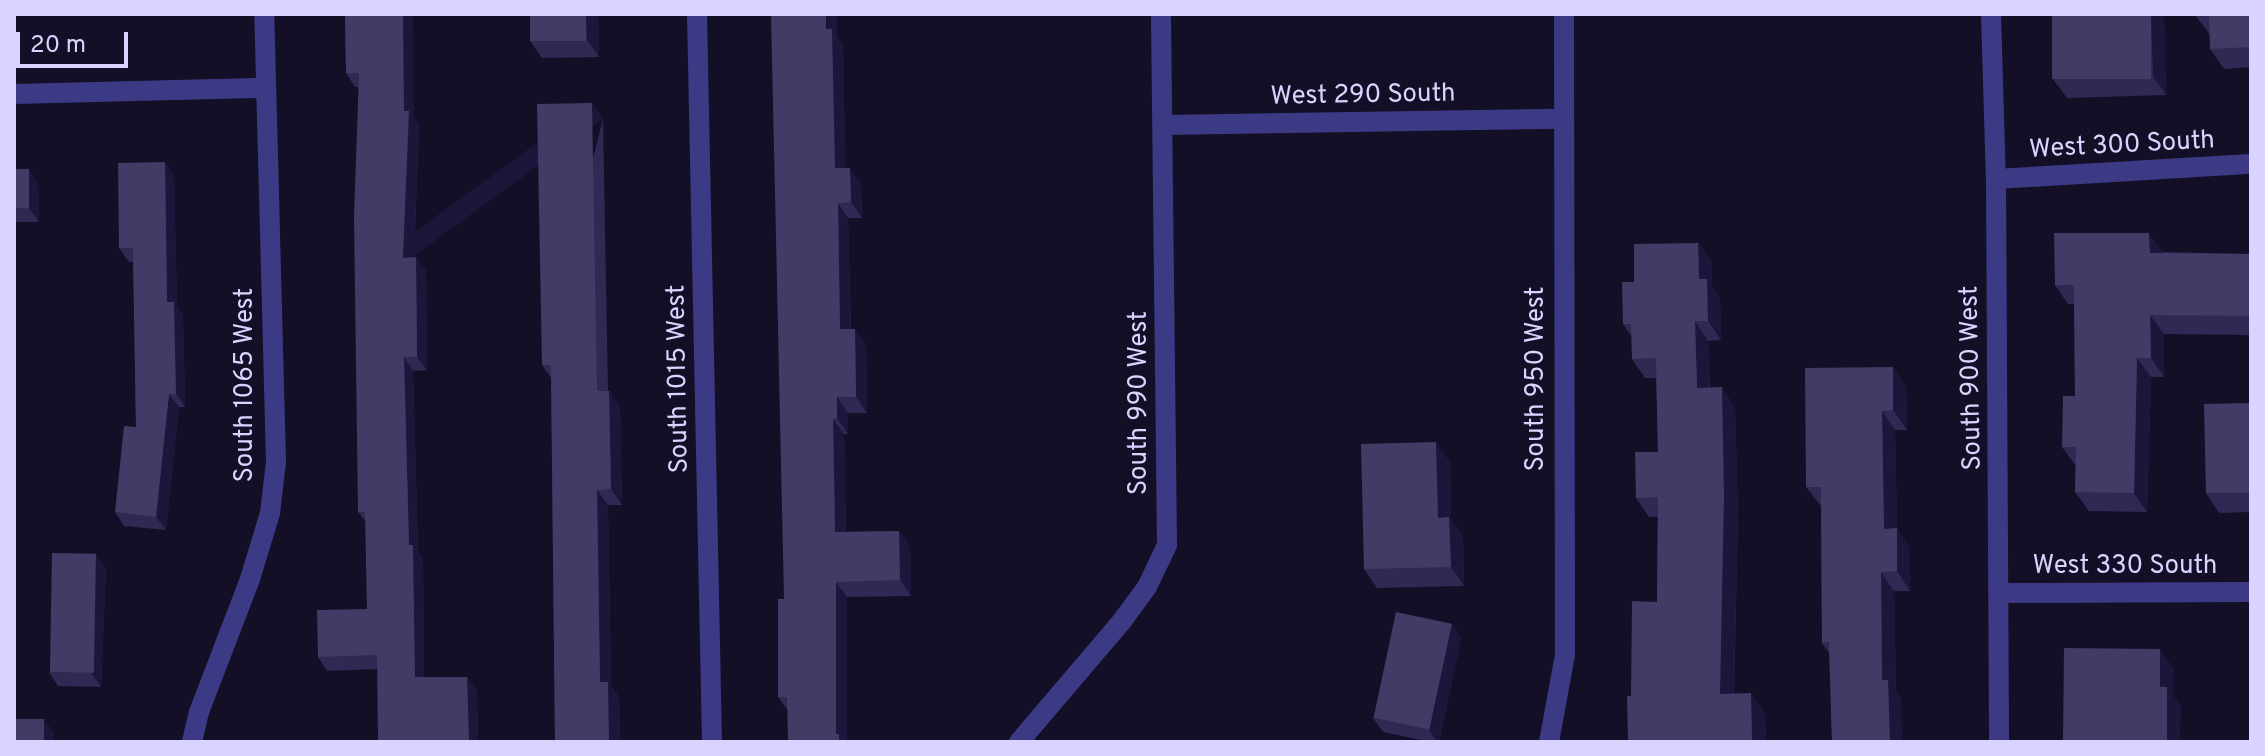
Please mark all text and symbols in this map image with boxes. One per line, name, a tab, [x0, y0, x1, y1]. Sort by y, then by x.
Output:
scale bar	[20, 16, 132, 66]
text: 20 m	[30, 31, 86, 61]
street label: West 290 South	[1270, 79, 1456, 113]
street label: West 300 South	[2028, 126, 2216, 166]
street label: South 1015 West	[662, 284, 696, 474]
street label: South 900 West	[1955, 285, 1989, 471]
street label: South 950 West	[1521, 286, 1553, 472]
street label: South 1065 West	[230, 287, 262, 483]
street label: South 990 West	[1124, 311, 1156, 495]
street label: West 330 South	[2033, 551, 2217, 583]

